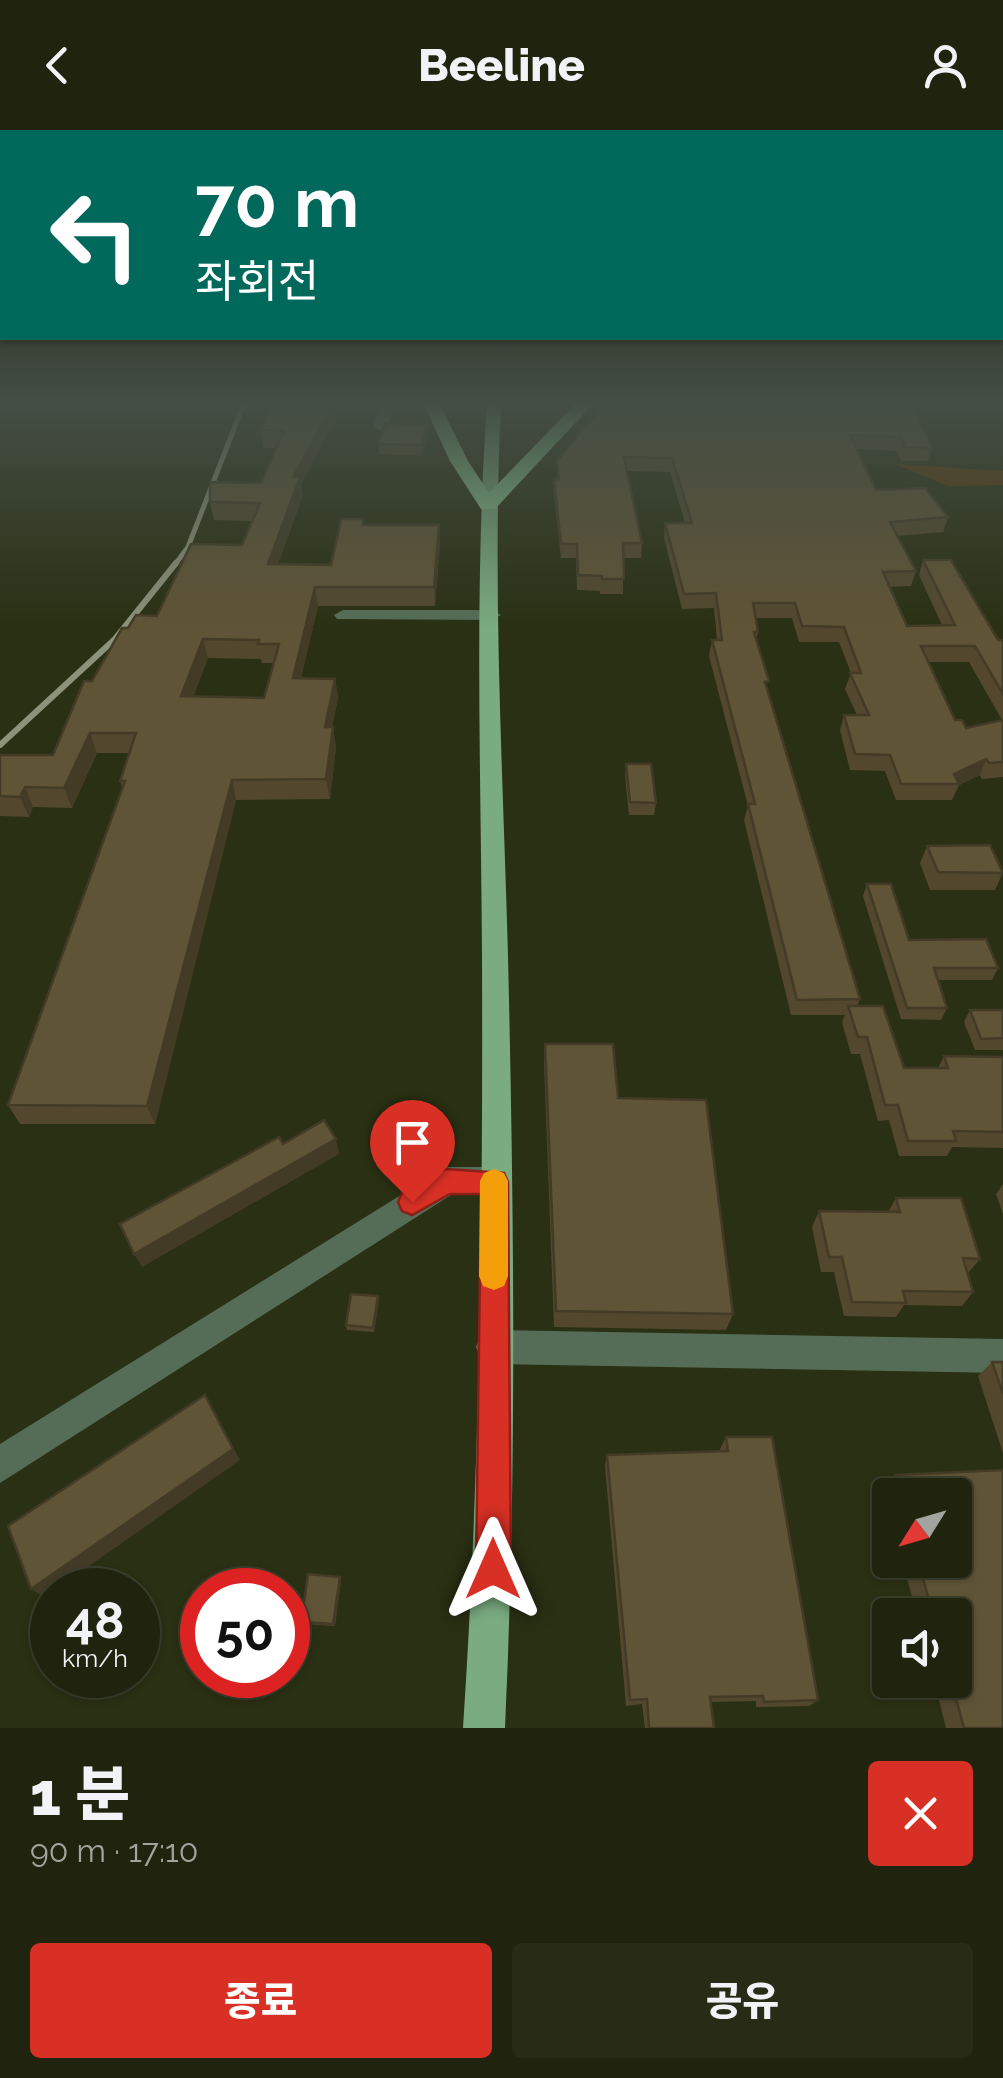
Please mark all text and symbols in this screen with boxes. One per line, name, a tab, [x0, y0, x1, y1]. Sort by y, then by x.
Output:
icon: back	[30, 38, 85, 93]
icon: person	[918, 38, 973, 93]
text: Beeline	[418, 39, 585, 92]
text: 70 m	[195, 161, 359, 243]
icon: left	[30, 170, 160, 300]
text: 좌회전	[195, 255, 319, 308]
pin	[370, 1100, 455, 1203]
icon: arrive	[385, 1115, 440, 1170]
north arrow	[872, 1478, 972, 1578]
map controls	[872, 1478, 972, 1698]
position arrow	[441, 1517, 545, 1621]
speed limit sign: 50	[180, 1568, 310, 1698]
text: 48	[66, 1591, 124, 1650]
button: sound	[872, 1598, 972, 1698]
text: km/h	[62, 1643, 128, 1673]
text: 1 분	[30, 1759, 130, 1829]
button: close	[868, 1761, 973, 1866]
text: 90 m · 17:10	[30, 1832, 198, 1869]
button: 종료	[30, 1943, 492, 2058]
button: 공유	[512, 1943, 973, 2058]

